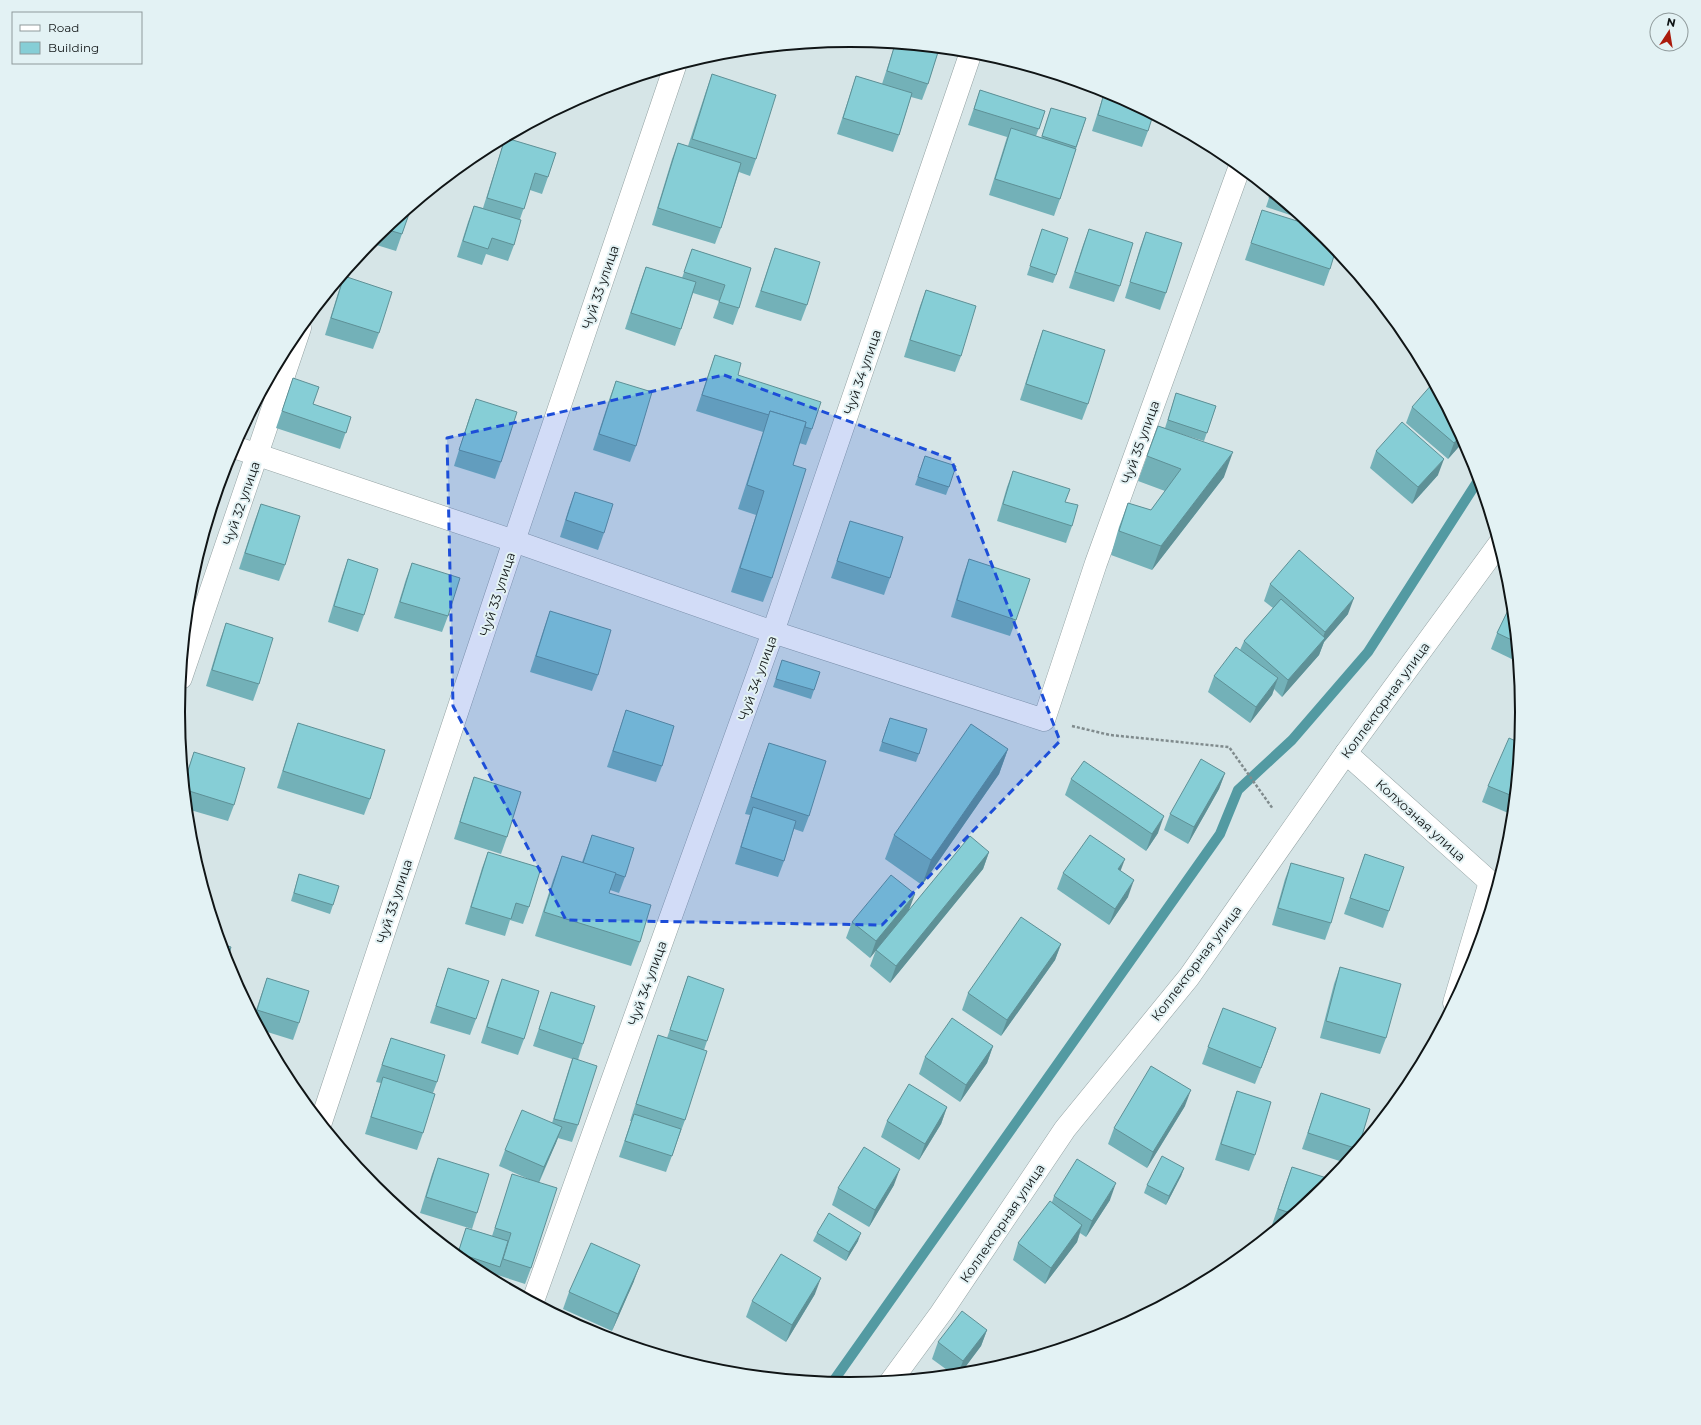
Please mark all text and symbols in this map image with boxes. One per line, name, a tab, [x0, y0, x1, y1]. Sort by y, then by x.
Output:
legend	[12, 12, 142, 64]
north arrow	[1649, 12, 1689, 52]
text: N	[1665, 14, 1677, 30]
text: Road	[48, 20, 79, 35]
text: Building	[48, 40, 99, 55]
street label: Чуй 33 улица	[578, 243, 622, 331]
street label: Чуй 34 улица	[840, 327, 884, 417]
street label: Чуй 35 улица	[1118, 398, 1162, 486]
street label: Чуй 32 улица	[219, 459, 263, 547]
street label: Чуй 33 улица	[476, 550, 518, 638]
street label: Чуй 34 улица	[734, 634, 780, 722]
street label: Коллекторная улица	[1337, 639, 1433, 761]
street label: Колхозная улица	[1373, 776, 1469, 864]
street label: Чуй 33 улица	[373, 857, 415, 945]
street label: Коллекторная улица	[1147, 902, 1245, 1024]
street label: Чуй 34 улица	[624, 939, 670, 1027]
street label: Коллекторная улица	[956, 1160, 1048, 1286]

